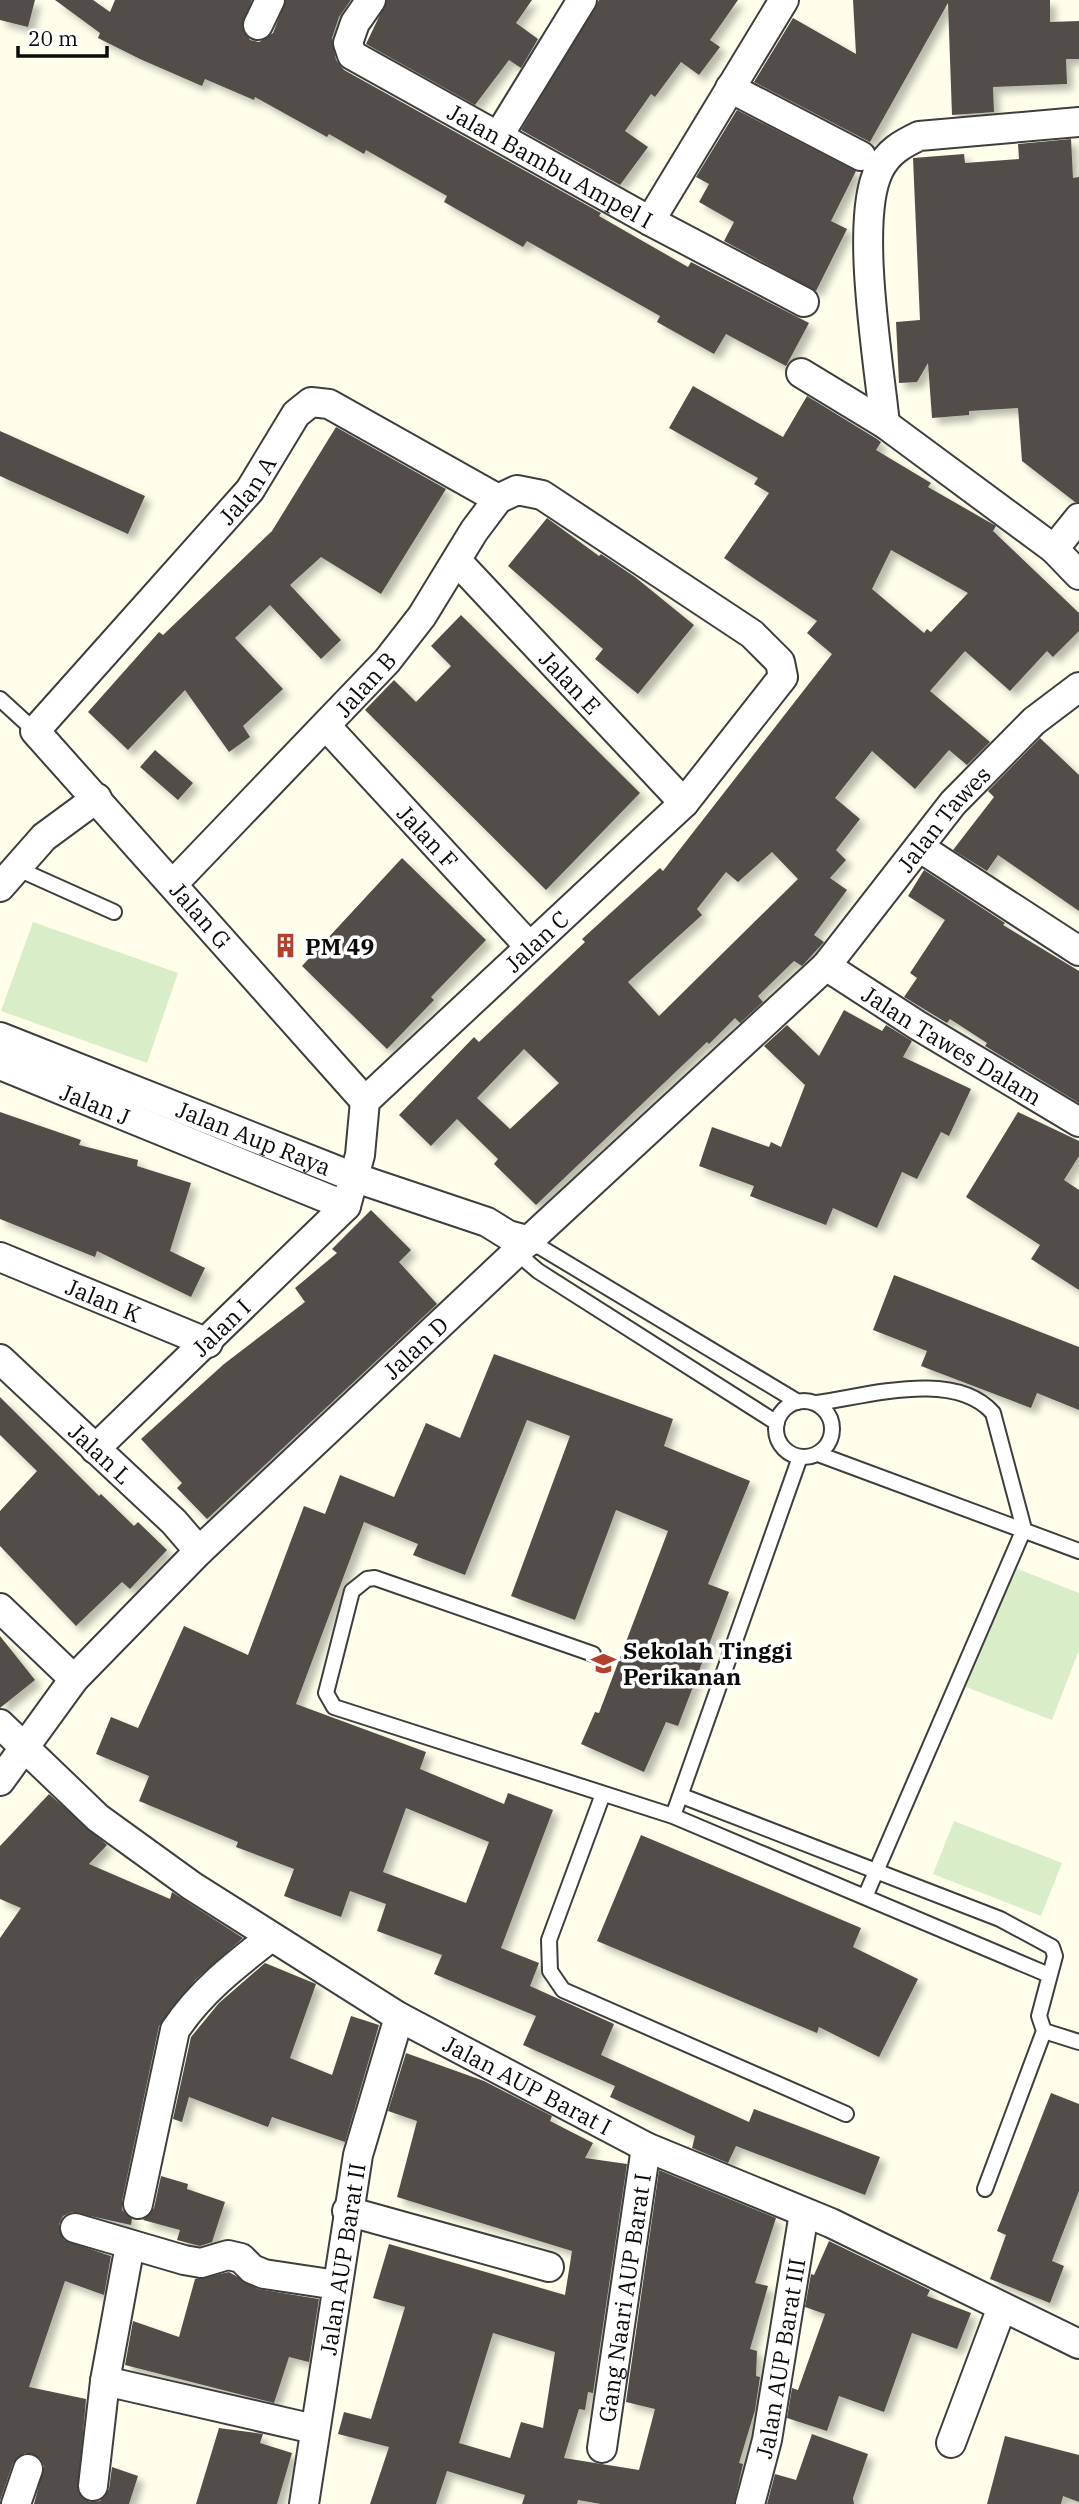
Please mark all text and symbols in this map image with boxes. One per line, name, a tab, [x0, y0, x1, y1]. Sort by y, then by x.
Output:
scale bar	[18, 14, 107, 58]
text: 20 m	[28, 24, 78, 52]
street label: Jalan Bambu Ampel I	[443, 96, 658, 235]
street label: Jalan A	[212, 450, 282, 530]
street label: Jalan E	[533, 644, 608, 720]
street label: Jalan B	[328, 645, 402, 723]
street label: Jalan Tawes	[890, 759, 997, 878]
street label: Jalan F	[391, 798, 465, 875]
street label: Jalan G	[164, 875, 238, 955]
street label: Jalan C	[498, 904, 575, 978]
place label: PM 49	[305, 931, 374, 961]
building icon: PM 49	[271, 932, 299, 960]
street label: Jalan Tawes Dalam	[857, 979, 1048, 1112]
street label: Jalan J	[56, 1076, 135, 1132]
street label: Jalan Aup Raya	[172, 1093, 336, 1182]
street label: Jalan K	[61, 1271, 146, 1329]
street label: Jalan I	[185, 1292, 256, 1363]
street label: Jalan D	[376, 1309, 454, 1385]
street label: Jalan L	[63, 1416, 139, 1490]
place label: Sekolah Tinggi Perikanan	[623, 1635, 793, 1691]
school or university icon: Sekolah Tinggi Perikanan	[589, 1649, 617, 1677]
street label: Jalan AUP Barat I	[438, 2028, 617, 2141]
street label: Jalan AUP Barat II	[312, 2161, 372, 2357]
street label: Gang Naari AUP Barat I	[591, 2171, 657, 2424]
street label: Jalan AUP Barat III	[748, 2256, 811, 2462]

